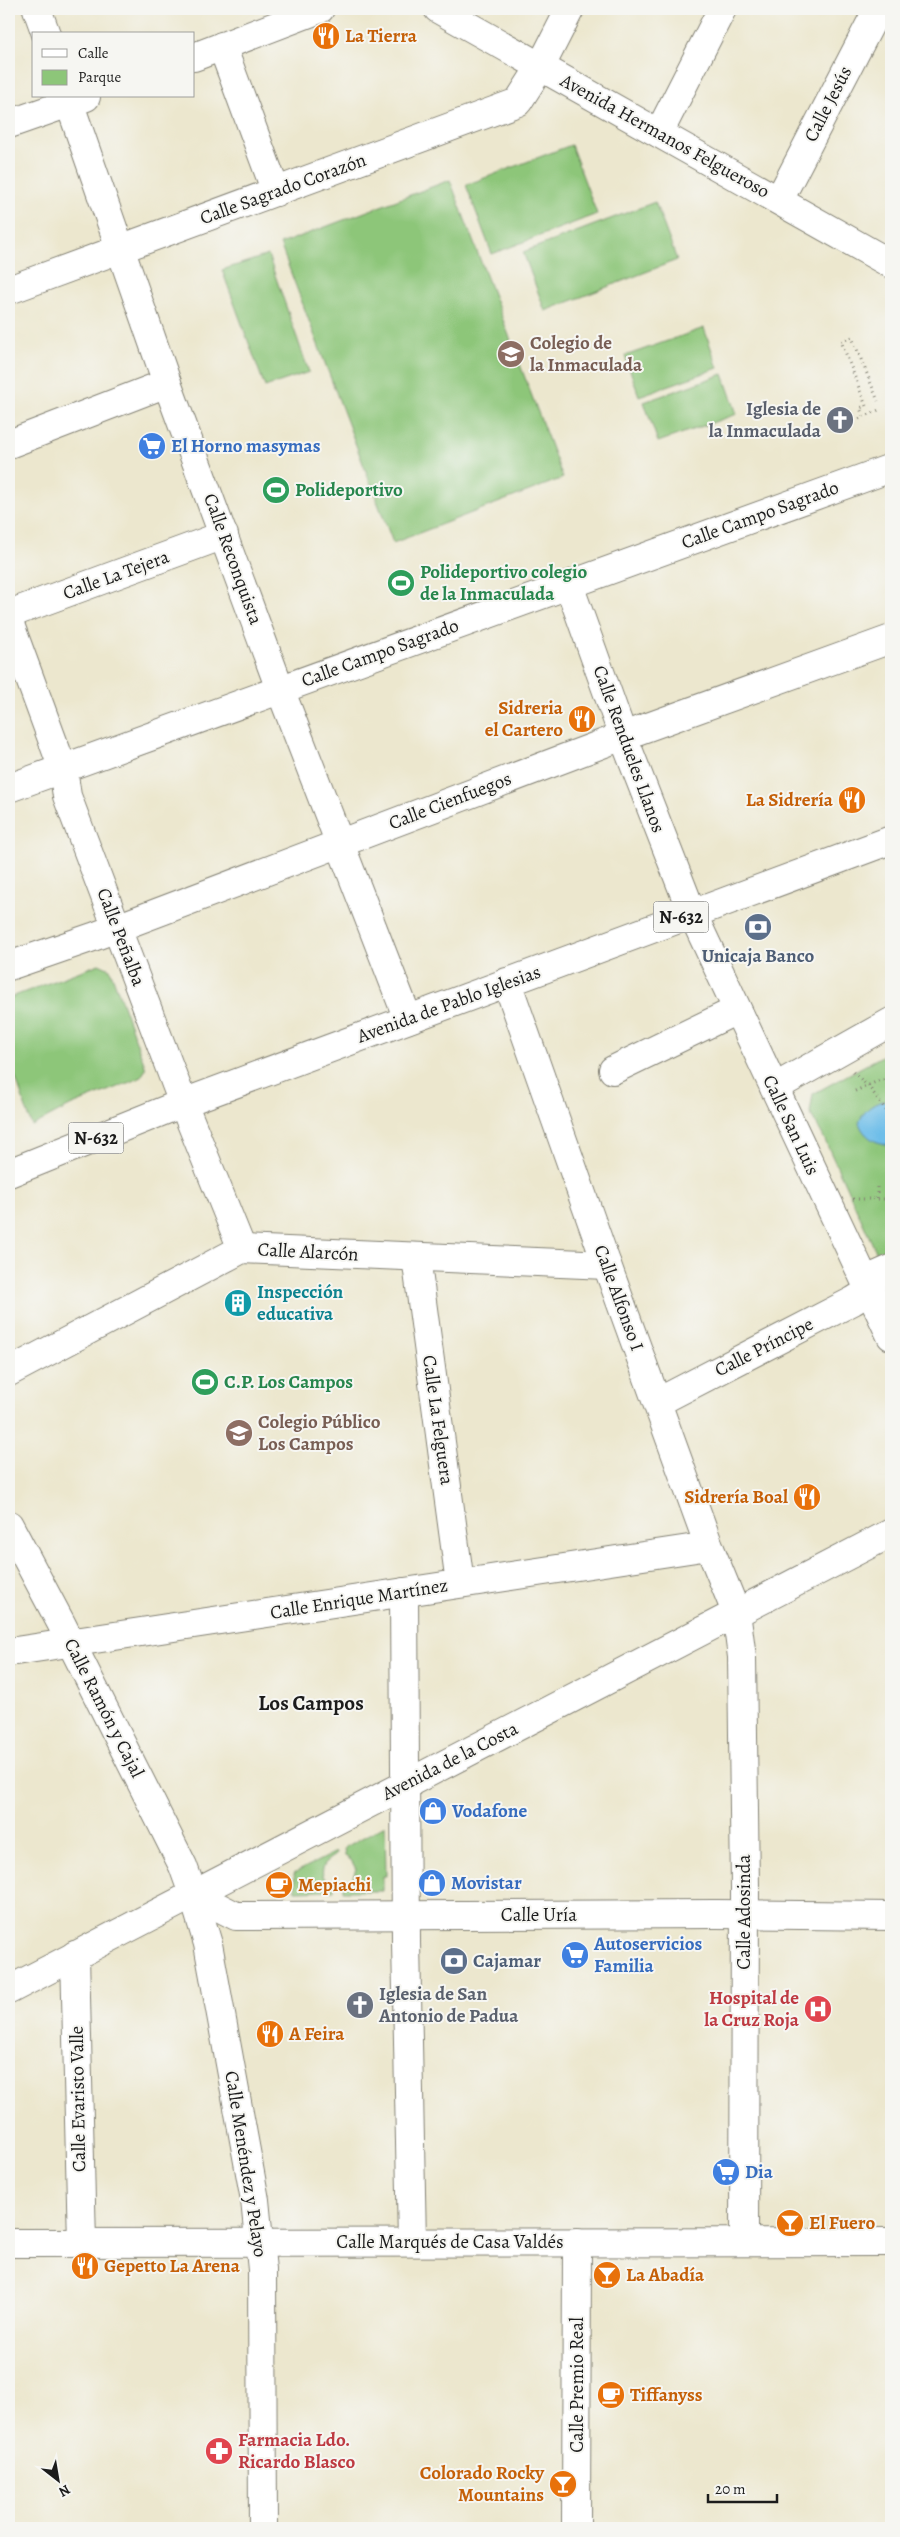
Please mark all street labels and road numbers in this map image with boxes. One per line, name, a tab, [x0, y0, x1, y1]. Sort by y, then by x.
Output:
street label: Calle Jesús	[798, 62, 858, 146]
street label: Avenida Hermanos Felgueroso	[555, 67, 774, 204]
street label: Calle Sagrado Corazón	[196, 147, 370, 231]
street label: Calle Campo Sagrado	[678, 474, 842, 556]
street label: Calle Reconquista	[197, 490, 269, 628]
street label: Calle La Tejera	[59, 544, 173, 606]
street label: Calle Campo Sagrado	[298, 612, 462, 694]
street label: Calle Rendueles Llanos	[587, 662, 671, 836]
street label: Calle Cienfuegos	[385, 766, 515, 836]
street label: Calle Peñalba	[90, 884, 152, 990]
road number: N-632	[654, 902, 708, 932]
street label: Avenida de Pablo Iglesias	[353, 959, 544, 1050]
street label: Calle San Luis	[756, 1071, 826, 1179]
road number: N-632	[68, 1122, 124, 1154]
street label: Calle Alarcón	[257, 1236, 359, 1268]
street label: Calle Alfonso I	[588, 1241, 650, 1355]
street label: Calle Príncipe	[710, 1311, 818, 1383]
street label: Calle La Felguera	[416, 1353, 460, 1487]
street label: Calle Enrique Martínez	[268, 1572, 450, 1626]
street label: Calle Ramón y Cajal	[58, 1634, 150, 1782]
street label: Avenida de la Costa	[377, 1715, 523, 1807]
street label: Calle Adosinda	[731, 1854, 757, 1970]
street label: Calle Uría	[501, 1902, 577, 1928]
street label: Calle Evaristo Valle	[64, 2026, 92, 2172]
street label: Calle Menéndez y Pelayo	[218, 2069, 274, 2259]
street label: Calle Marqués de Casa Valdés	[336, 2229, 564, 2255]
street label: Calle Premio Real	[564, 2317, 590, 2453]

